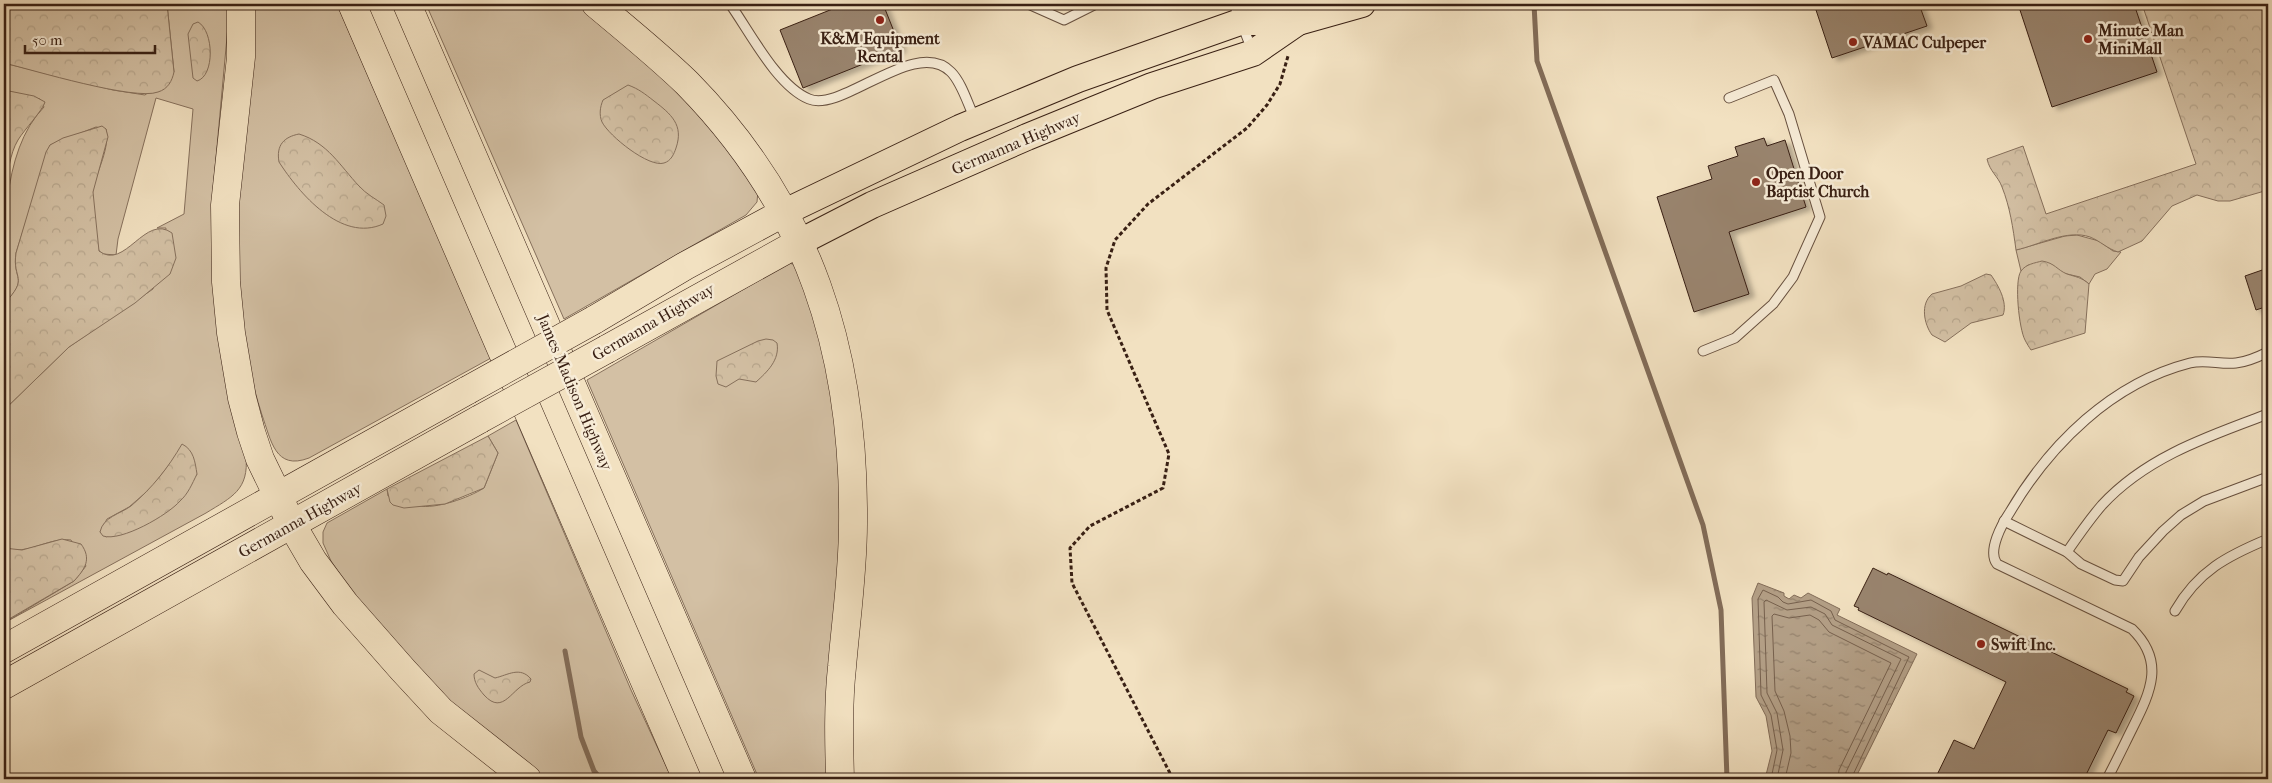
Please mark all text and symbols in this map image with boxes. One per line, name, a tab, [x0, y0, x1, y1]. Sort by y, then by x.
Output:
marker: K&M Equipment Rental	[874, 14, 886, 26]
place label: Minute Man MiniMall	[2097, 21, 2185, 58]
scale bar	[25, 22, 155, 54]
place label: K&M Equipment Rental	[820, 29, 940, 66]
text: 50 m	[32, 31, 63, 49]
place label: VAMAC Culpeper	[1862, 33, 1987, 53]
marker: Minute Man MiniMall	[2082, 33, 2094, 45]
marker: VAMAC Culpeper	[1847, 36, 1859, 48]
street label: Germanna Highway	[949, 107, 1084, 179]
place label: Open Door Baptist Church	[1766, 164, 1870, 202]
marker: Open Door Baptist Church	[1750, 176, 1762, 188]
street label: Germanna Highway	[588, 279, 718, 365]
street label: James Madison Highway	[533, 309, 617, 473]
street label: Germanna Highway	[235, 478, 365, 562]
place label: Swift Inc.	[1991, 635, 2056, 654]
marker: Swift Inc.	[1975, 638, 1987, 650]

